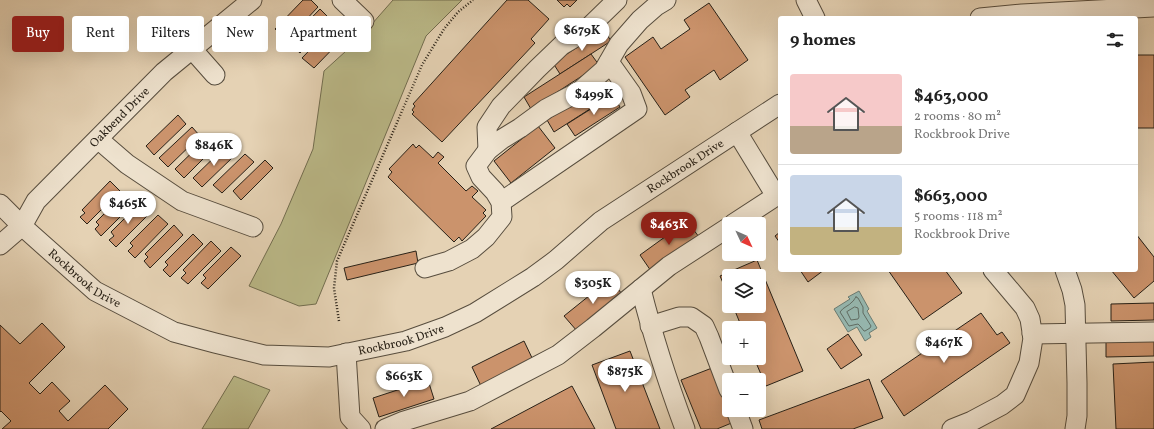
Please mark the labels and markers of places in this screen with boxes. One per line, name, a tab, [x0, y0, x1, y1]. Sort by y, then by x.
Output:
pin: $679K	[554, 18, 610, 52]
pin: $499K	[566, 82, 622, 116]
pin: $846K	[186, 133, 242, 167]
pin: $465K	[100, 191, 156, 225]
pin: $463K	[641, 212, 697, 246]
pin: $305K	[565, 271, 621, 305]
pin: $467K	[916, 330, 972, 364]
pin: $875K	[597, 359, 653, 393]
pin: $663K	[376, 364, 432, 398]

